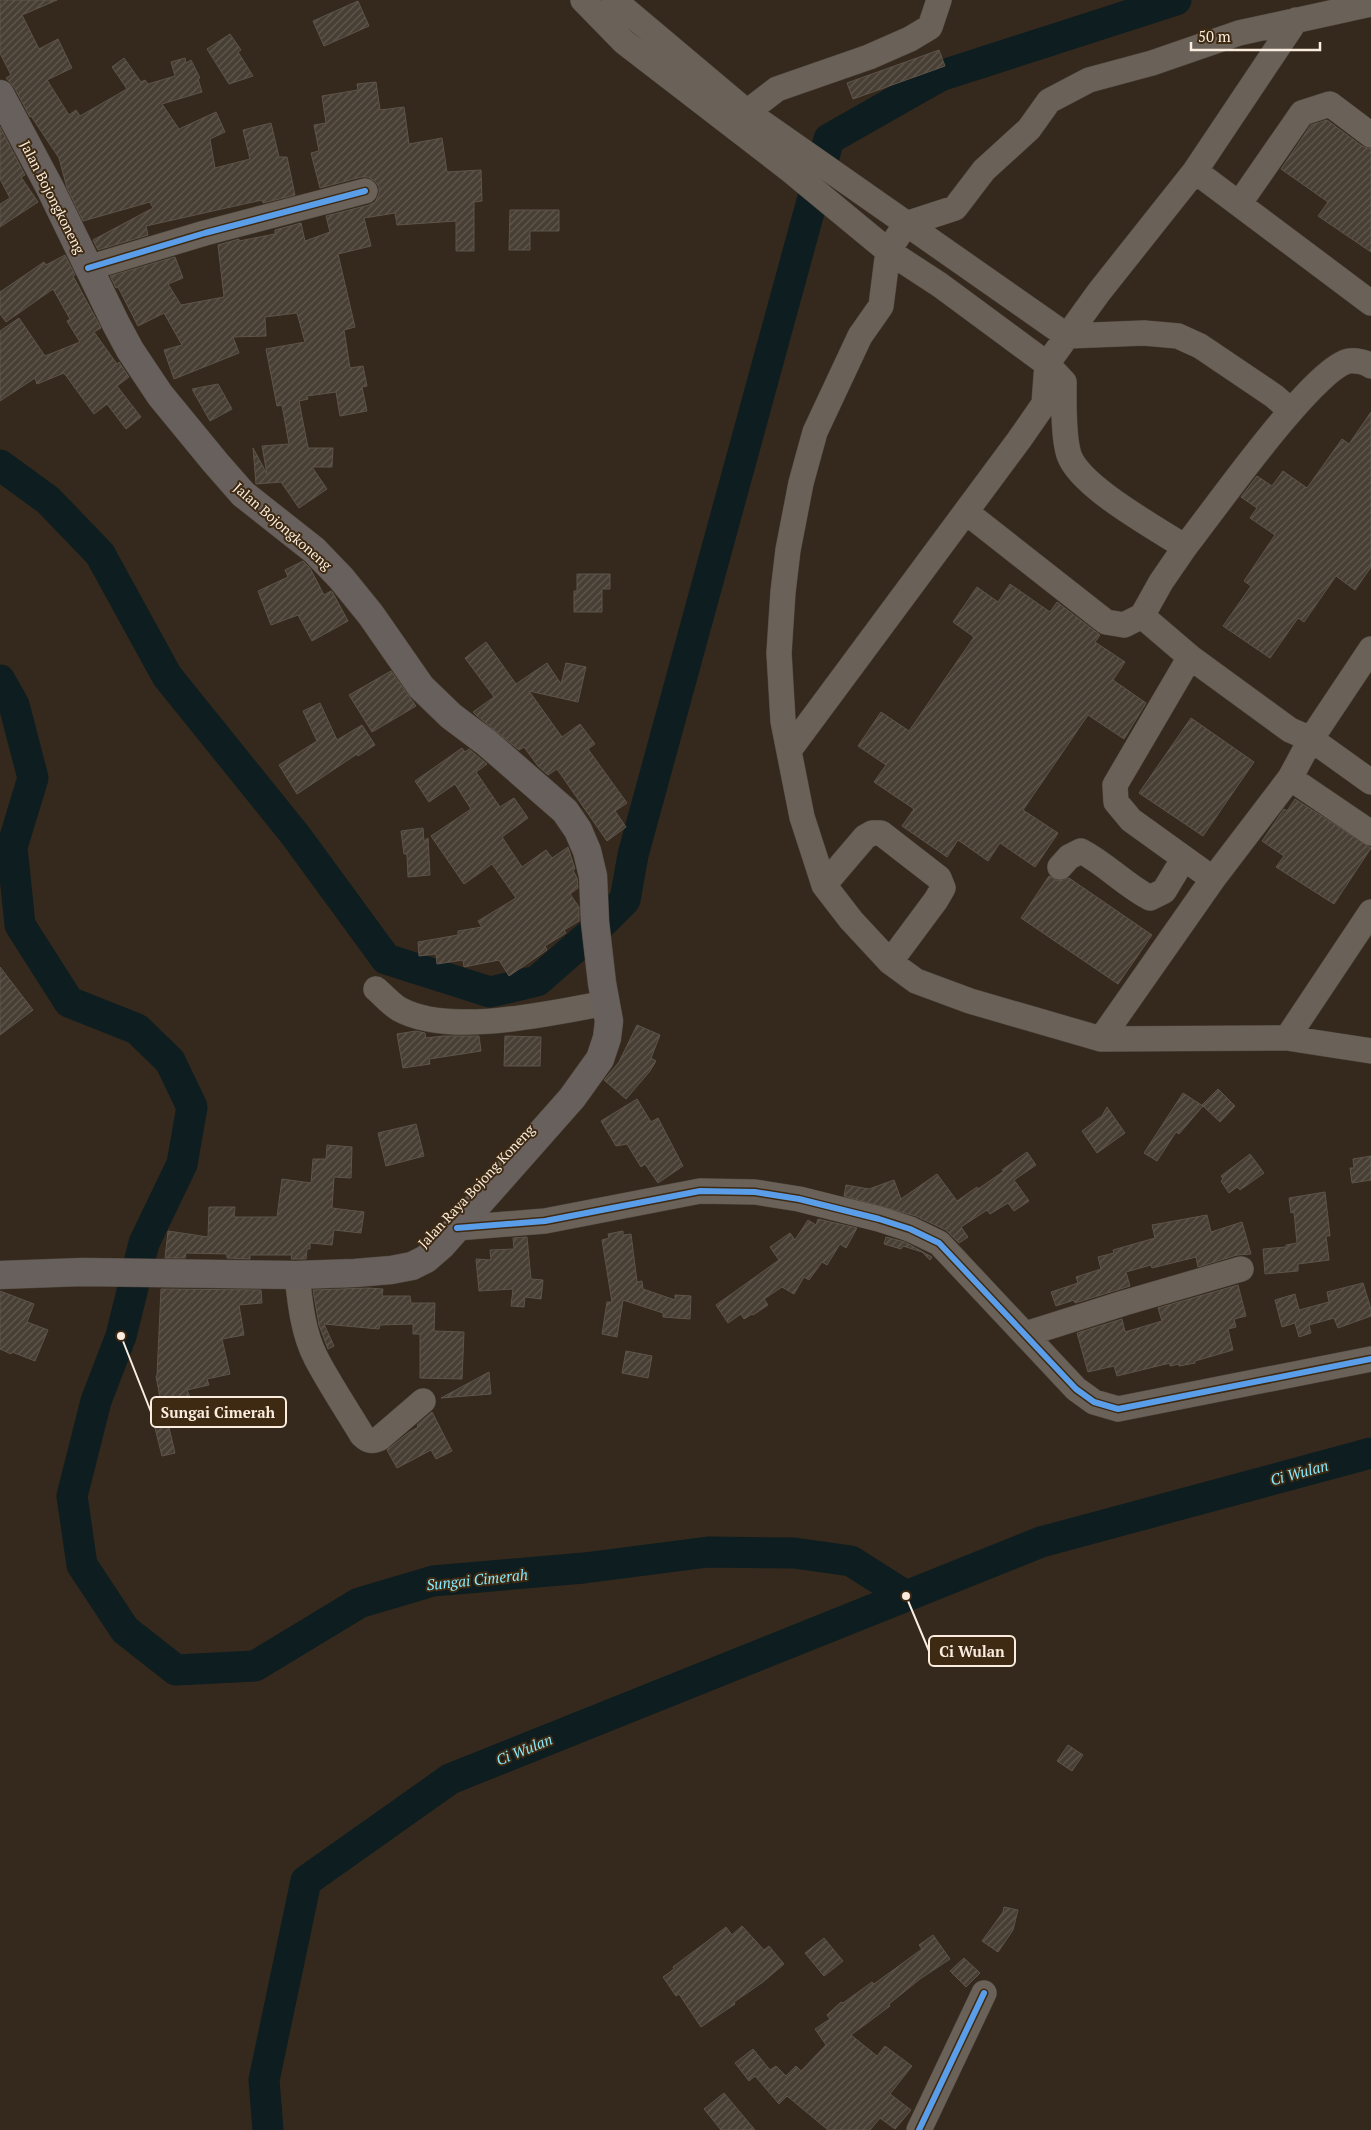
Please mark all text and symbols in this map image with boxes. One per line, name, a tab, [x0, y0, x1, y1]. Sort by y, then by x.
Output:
scale bar	[1191, 20, 1320, 52]
text: 50 m	[1198, 26, 1231, 46]
street label: Jalan Bojongkoneng	[16, 137, 90, 257]
street label: Jalan Bojongkoneng	[230, 478, 337, 574]
street label: Jalan Raya Bojong Koneng	[414, 1120, 539, 1252]
callout: Sungai Cimerah	[151, 1397, 286, 1427]
text: Sungai Cimerah	[161, 1402, 276, 1422]
water label: Ci Wulan	[1268, 1455, 1330, 1489]
water label: Sungai Cimerah	[425, 1564, 529, 1594]
callout: Ci Wulan	[929, 1636, 1015, 1666]
text: Ci Wulan	[939, 1641, 1005, 1661]
water label: Ci Wulan	[493, 1729, 555, 1769]

